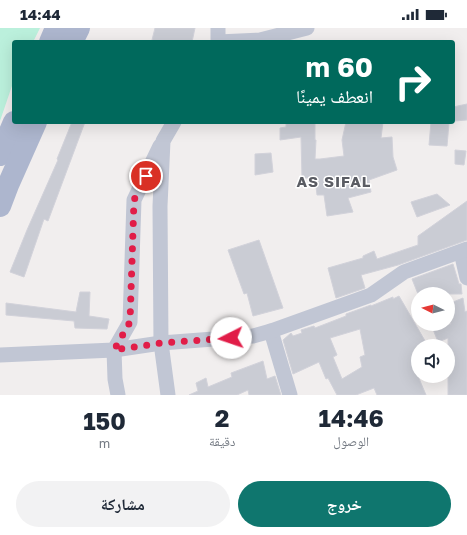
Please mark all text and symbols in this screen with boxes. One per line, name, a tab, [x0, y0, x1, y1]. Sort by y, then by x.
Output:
text: 14:44	[20, 5, 61, 23]
text: 60 m	[305, 50, 373, 83]
icon: right	[387, 56, 439, 108]
text: انعطف يمينًا	[296, 85, 373, 107]
pin	[129, 159, 163, 193]
icon: arrive	[135, 165, 157, 187]
district label: AS SIFAL	[297, 172, 371, 190]
north arrow	[411, 287, 455, 331]
map controls	[411, 287, 455, 383]
position arrow	[210, 317, 252, 359]
button: sound	[411, 339, 455, 383]
text: 2	[215, 403, 230, 432]
text: 14:46	[319, 403, 384, 432]
text: 150	[83, 406, 126, 435]
text: دقيقة	[209, 433, 235, 449]
text: الوصول	[333, 433, 369, 449]
text: m	[99, 435, 110, 451]
button: مشاركة	[16, 481, 230, 527]
button: خروج	[238, 481, 451, 527]

